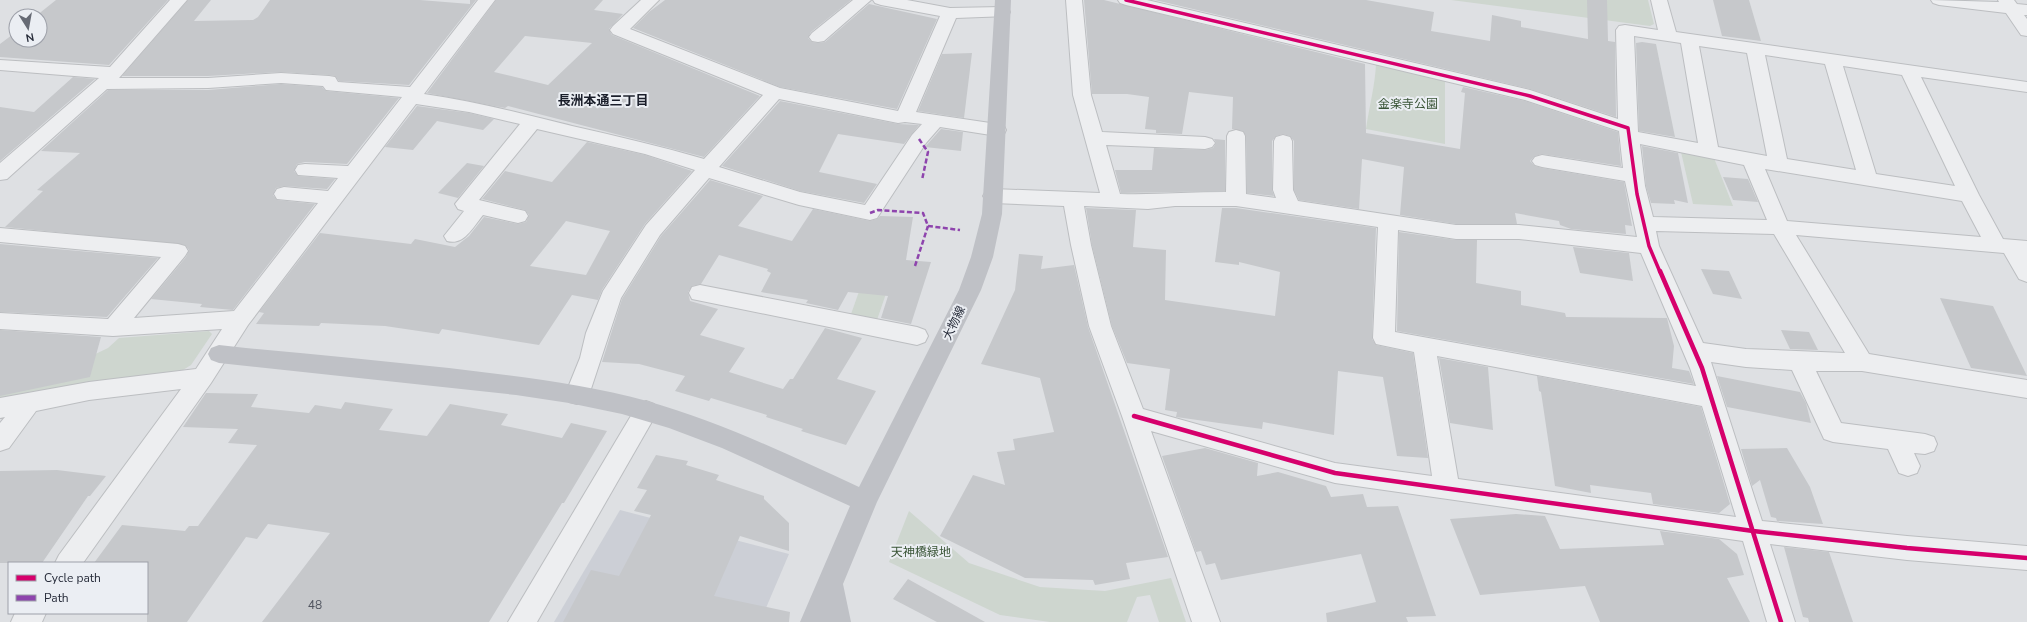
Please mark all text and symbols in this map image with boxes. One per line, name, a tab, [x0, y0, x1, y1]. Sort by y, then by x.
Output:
north arrow	[8, 8, 48, 48]
text: N	[24, 29, 35, 45]
district label: 長洲本通三丁目	[557, 92, 649, 110]
park label: 金楽寺公園	[1378, 96, 1438, 112]
street label: 大物線	[939, 303, 969, 343]
park label: 天神橋緑地	[891, 544, 951, 560]
legend	[8, 562, 148, 614]
text: Cycle path	[44, 570, 101, 586]
text: Path	[44, 590, 69, 606]
house number: 48	[308, 597, 322, 613]

